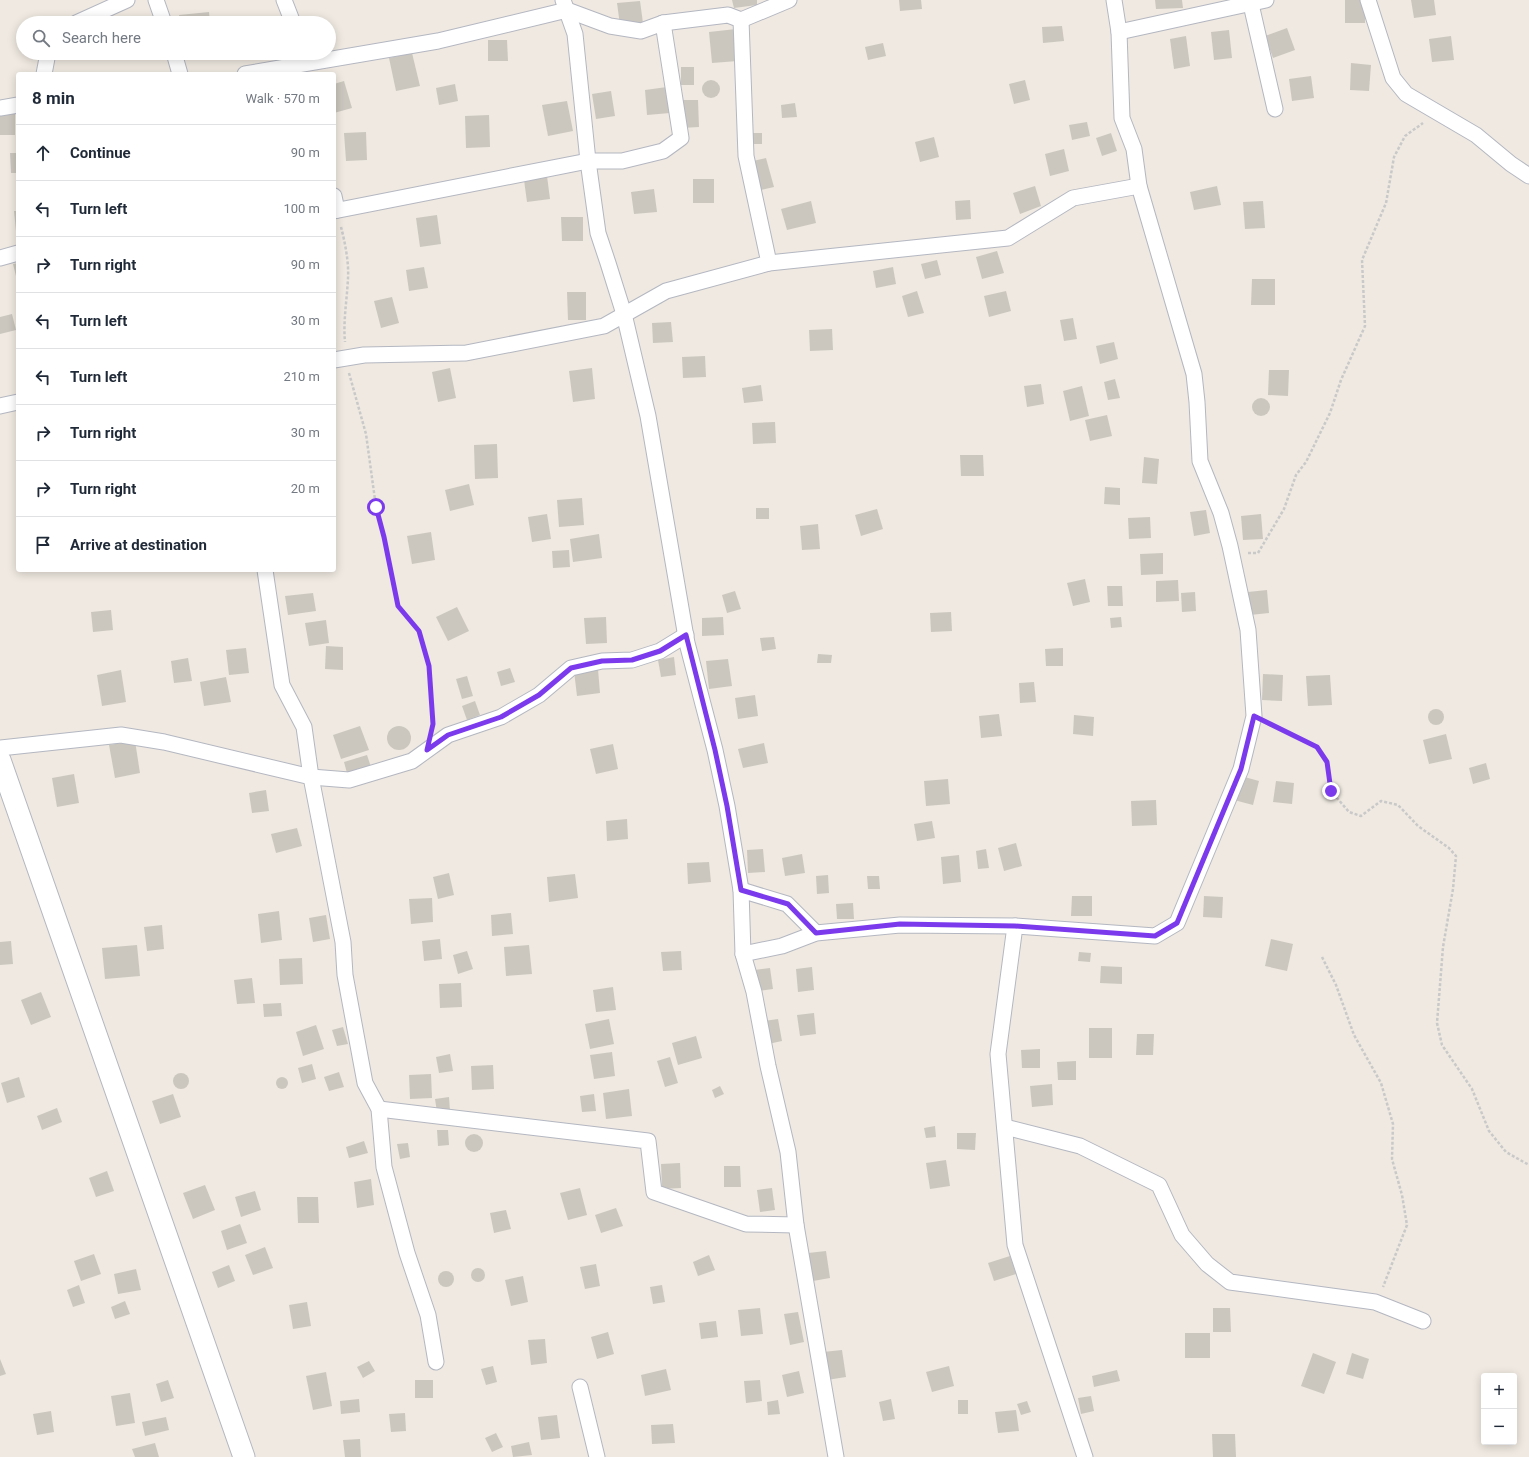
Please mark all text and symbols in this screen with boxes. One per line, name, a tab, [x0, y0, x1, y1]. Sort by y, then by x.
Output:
search box	[16, 16, 336, 60]
icon: search	[30, 27, 52, 49]
text: Search here	[62, 29, 141, 47]
text: 8 min	[32, 88, 75, 108]
text: Walk · 570 m	[245, 91, 320, 106]
icon: ahead	[32, 142, 54, 164]
text: Continue	[70, 144, 131, 162]
text: 90 m	[291, 145, 320, 160]
icon: left	[32, 198, 54, 220]
text: Turn left	[70, 200, 127, 218]
text: 100 m	[283, 201, 320, 216]
icon: right	[32, 254, 54, 276]
text: Turn right	[70, 256, 136, 274]
text: 90 m	[291, 257, 320, 272]
icon: left	[32, 310, 54, 332]
text: Turn left	[70, 312, 127, 330]
text: 30 m	[291, 313, 320, 328]
icon: left	[32, 366, 54, 388]
text: Turn left	[70, 368, 127, 386]
text: 210 m	[283, 369, 320, 384]
icon: right	[32, 422, 54, 444]
text: Turn right	[70, 424, 136, 442]
text: 30 m	[291, 425, 320, 440]
icon: right	[32, 478, 54, 500]
text: Turn right	[70, 480, 136, 498]
text: 20 m	[291, 481, 320, 496]
route start	[367, 498, 385, 516]
icon: arrive	[32, 534, 54, 556]
text: Arrive at destination	[70, 536, 207, 554]
route end	[1322, 782, 1340, 800]
map controls	[1481, 1373, 1517, 1445]
button: +	[1481, 1373, 1517, 1409]
button: −	[1481, 1409, 1517, 1445]

